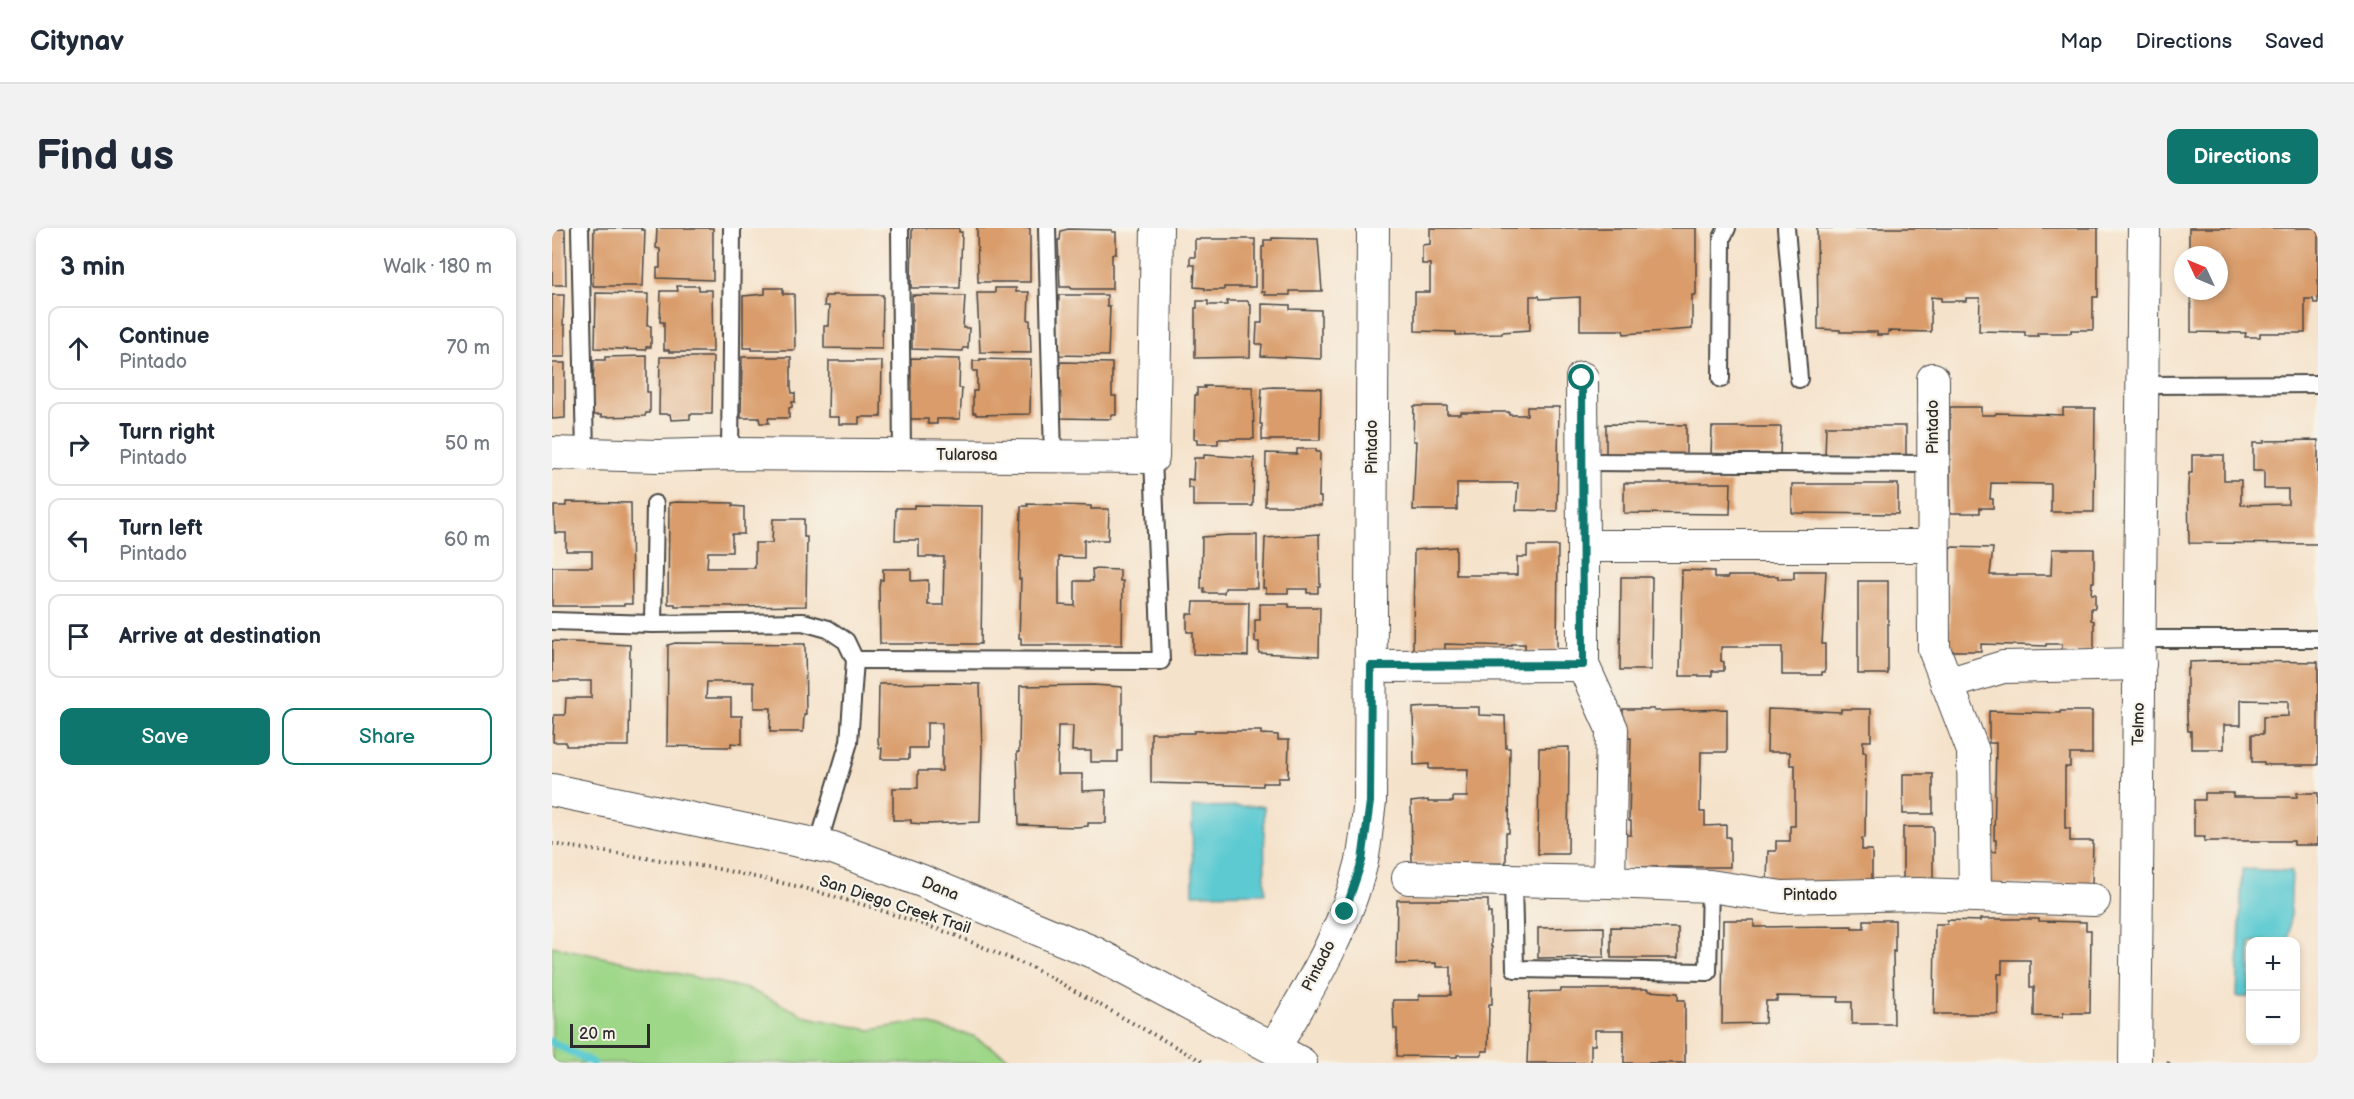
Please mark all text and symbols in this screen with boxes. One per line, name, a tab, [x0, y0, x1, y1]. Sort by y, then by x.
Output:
text: Citynav	[30, 25, 124, 58]
text: Map	[2060, 29, 2103, 54]
text: Directions	[2136, 29, 2232, 54]
text: Saved	[2265, 29, 2324, 54]
button: Directions	[2167, 129, 2318, 184]
text: Find us	[36, 131, 174, 182]
north arrow	[2174, 246, 2228, 300]
text: 3 min	[60, 252, 125, 283]
text: Walk · 180 m	[383, 255, 492, 279]
text: Continue	[119, 323, 209, 350]
icon: ahead	[62, 332, 95, 365]
text: 70 m	[446, 336, 490, 360]
text: Pintado	[119, 350, 187, 374]
route start	[1568, 364, 1594, 390]
street label: Pintado	[1924, 400, 1943, 454]
text: Turn right	[119, 419, 215, 446]
street label: Pintado	[1363, 420, 1382, 474]
icon: right	[62, 428, 95, 461]
text: 50 m	[445, 432, 490, 456]
text: Pintado	[119, 446, 187, 470]
street label: Tularosa	[936, 446, 998, 465]
text: Turn left	[119, 515, 203, 542]
icon: left	[62, 524, 95, 557]
text: 60 m	[444, 528, 490, 552]
text: Pintado	[119, 542, 187, 566]
icon: arrive	[62, 620, 95, 653]
text: Arrive at destination	[119, 623, 321, 650]
street label: Telmo	[2129, 702, 2149, 746]
button: Save	[60, 708, 270, 765]
button: Share	[282, 708, 492, 765]
street label: San Diego Creek Trail	[817, 872, 973, 938]
street label: Dana	[919, 873, 961, 905]
street label: Pintado	[1783, 886, 1837, 905]
route end	[1331, 898, 1357, 924]
street label: Pintado	[1298, 937, 1340, 995]
map controls	[2246, 937, 2300, 1045]
button: +	[2246, 937, 2300, 991]
button: −	[2246, 991, 2300, 1045]
scale bar	[570, 1021, 650, 1048]
text: 20 m	[579, 1025, 615, 1044]

